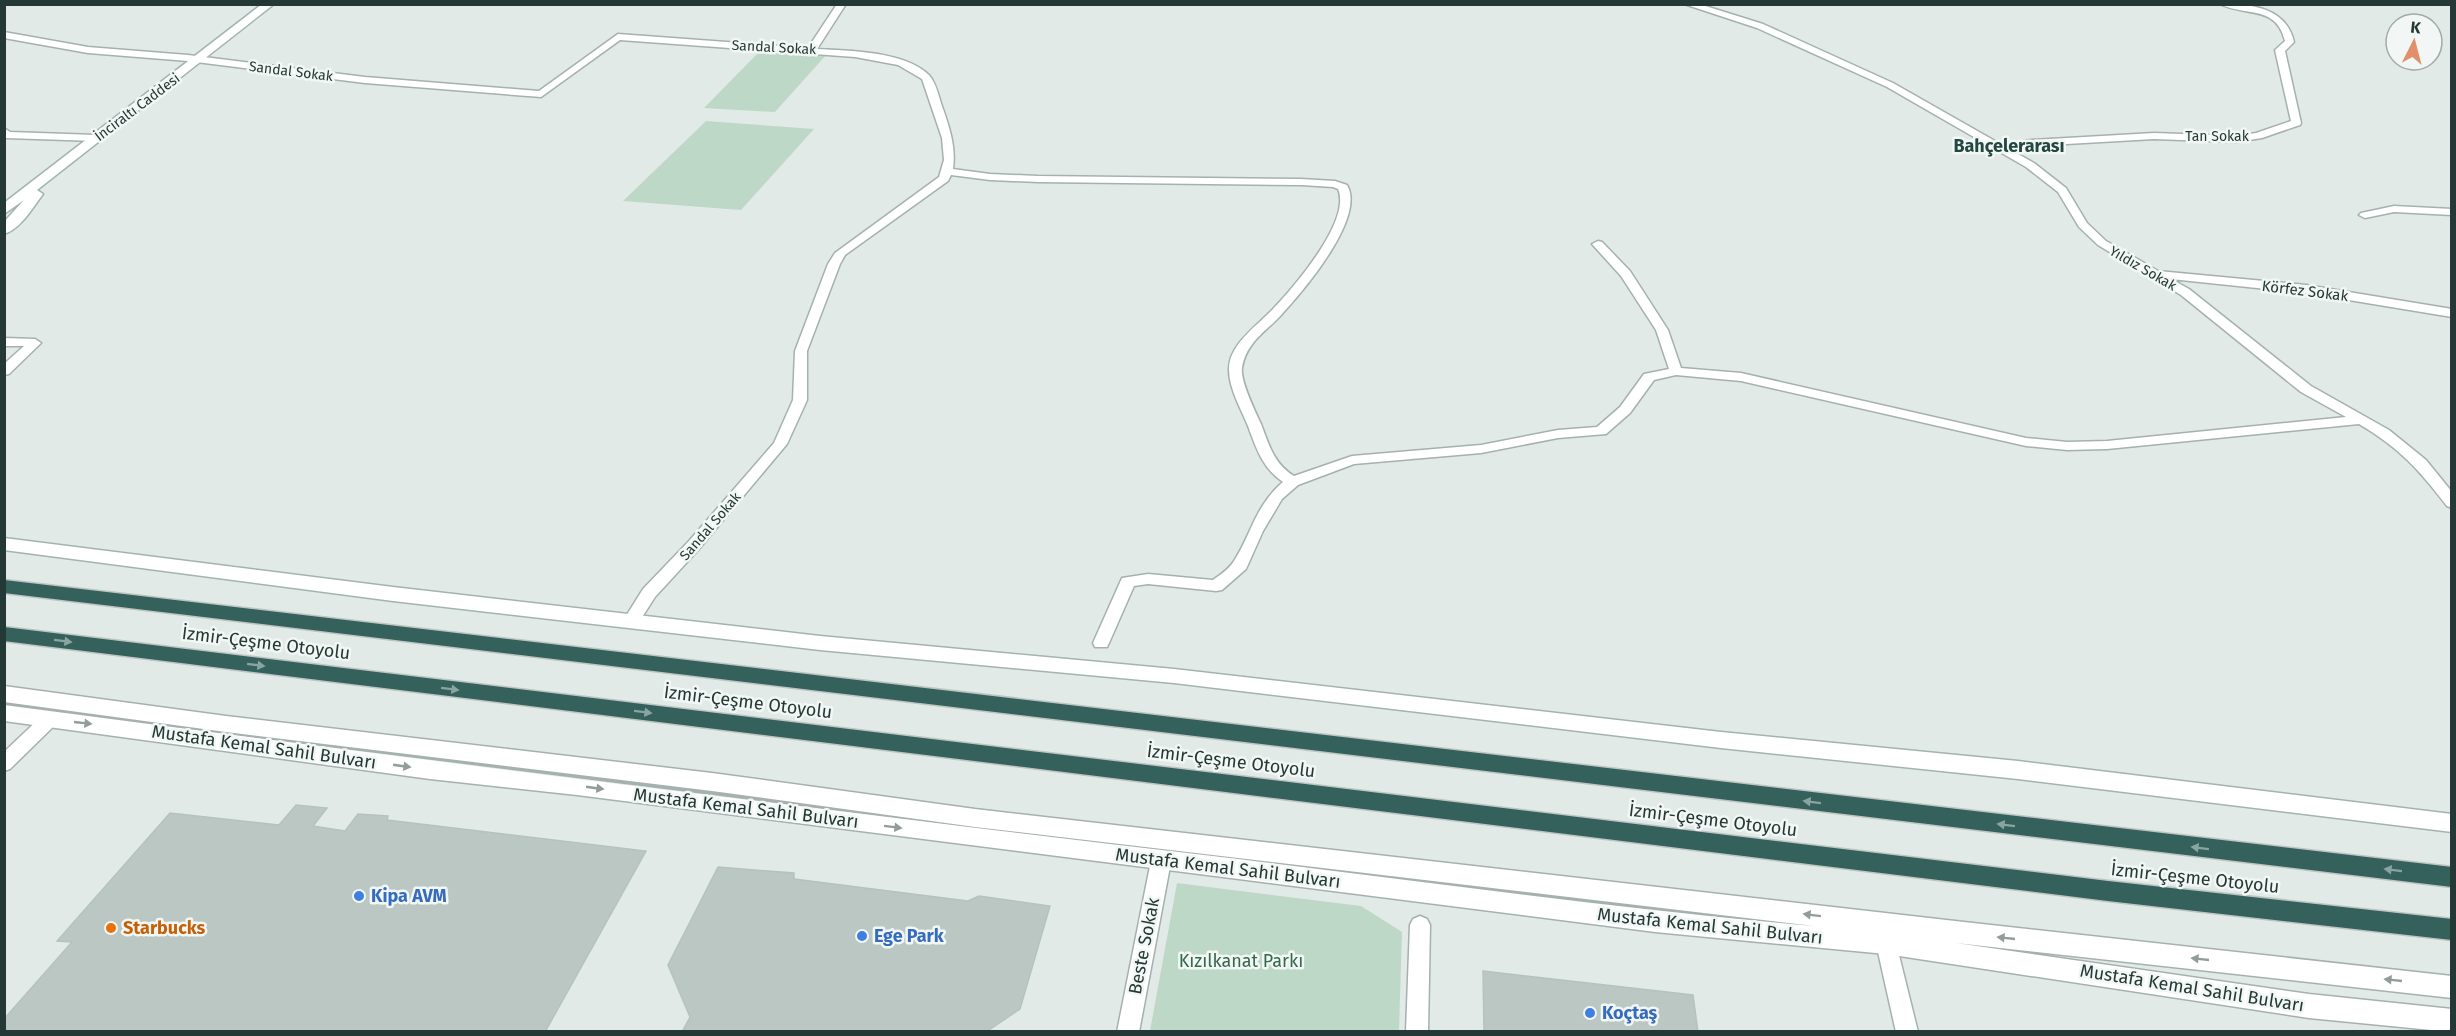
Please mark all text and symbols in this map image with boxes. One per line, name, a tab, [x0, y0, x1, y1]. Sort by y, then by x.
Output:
north arrow	[2384, 12, 2444, 72]
text: K	[2409, 18, 2422, 38]
street label: Sandal Sokak	[731, 37, 818, 58]
street label: Sandal Sokak	[248, 58, 335, 85]
street label: İnciraltı Caddesi	[91, 69, 183, 145]
street label: Tan Sokak	[2185, 128, 2250, 145]
district label: Bahçelerarası	[1953, 135, 2065, 157]
street label: Yıldız Sokak	[2106, 242, 2180, 295]
street label: Körfez Sokak	[2261, 277, 2350, 305]
street label: Sandal Sokak	[676, 488, 745, 564]
street label: İzmir-Çeşme Otoyolu	[181, 622, 351, 664]
one-way arrow	[53, 637, 72, 646]
one-way arrow	[247, 660, 266, 670]
street label: İzmir-Çeşme Otoyolu	[663, 681, 833, 723]
one-way arrow	[440, 684, 459, 693]
one-way arrow	[634, 708, 653, 717]
one-way arrow	[74, 718, 93, 728]
street label: Mustafa Kemal Sahil Bulvarı	[150, 720, 378, 774]
street label: İzmir-Çeşme Otoyolu	[1146, 740, 1316, 782]
one-way arrow	[392, 761, 411, 770]
street label: Mustafa Kemal Sahil Bulvarı	[632, 783, 860, 833]
one-way arrow	[586, 784, 605, 793]
one-way arrow	[1803, 798, 1822, 807]
street label: İzmir-Çeşme Otoyolu	[1628, 799, 1798, 841]
one-way arrow	[1996, 821, 2015, 830]
one-way arrow	[883, 823, 902, 832]
street label: Mustafa Kemal Sahil Bulvarı	[1114, 843, 1342, 893]
one-way arrow	[2190, 843, 2209, 853]
street label: İzmir-Çeşme Otoyolu	[2110, 858, 2280, 898]
one-way arrow	[2384, 865, 2403, 875]
place label: Kipa AVM	[371, 885, 447, 907]
marker: Kipa AVM	[352, 889, 366, 903]
street label: Beste Sokak	[1124, 895, 1164, 996]
street label: Mustafa Kemal Sahil Bulvarı	[1596, 903, 1824, 949]
one-way arrow	[1802, 911, 1821, 920]
place label: Starbucks	[123, 917, 206, 939]
marker: Starbucks	[104, 921, 118, 935]
place label: Ege Park	[874, 925, 945, 947]
marker: Ege Park	[855, 929, 869, 943]
one-way arrow	[1996, 933, 2015, 943]
park label: Kızılkanat Parkı	[1179, 950, 1303, 972]
one-way arrow	[2190, 954, 2209, 964]
street label: Mustafa Kemal Sahil Bulvarı	[2078, 959, 2306, 1017]
one-way arrow	[2384, 975, 2403, 985]
place label: Koçtaş	[1602, 1002, 1658, 1024]
marker: Koçtaş	[1583, 1006, 1597, 1020]

